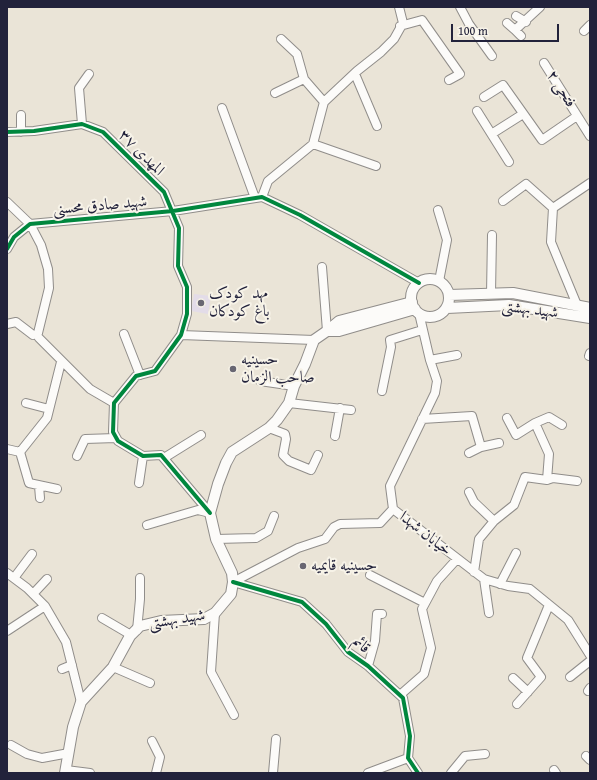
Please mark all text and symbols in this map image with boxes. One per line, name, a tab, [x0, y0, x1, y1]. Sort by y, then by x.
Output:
scale bar	[453, 16, 561, 42]
text: 100 m	[458, 22, 488, 39]
street label: فتحی ۲	[542, 67, 580, 111]
street label: المهدی ۳۷	[114, 126, 168, 180]
street label: شهید صادق محسنی	[52, 192, 148, 220]
place label: مهد کودک باغ کودکان	[209, 284, 270, 322]
street label: شهید بهشتی	[501, 297, 559, 323]
marker: مهد کودک باغ کودکان	[196, 298, 206, 308]
place label: حسینیه صاحب الزمان	[241, 350, 315, 388]
marker: حسینیه صاحب الزمان	[228, 364, 238, 374]
street label: خیابان شهدا	[395, 508, 455, 560]
place label: حسینیه قایمیه	[311, 556, 377, 576]
marker: حسینیه قایمیه	[298, 561, 308, 571]
street label: شهید بهشتی	[147, 606, 207, 634]
street label: قائم	[348, 632, 374, 658]

